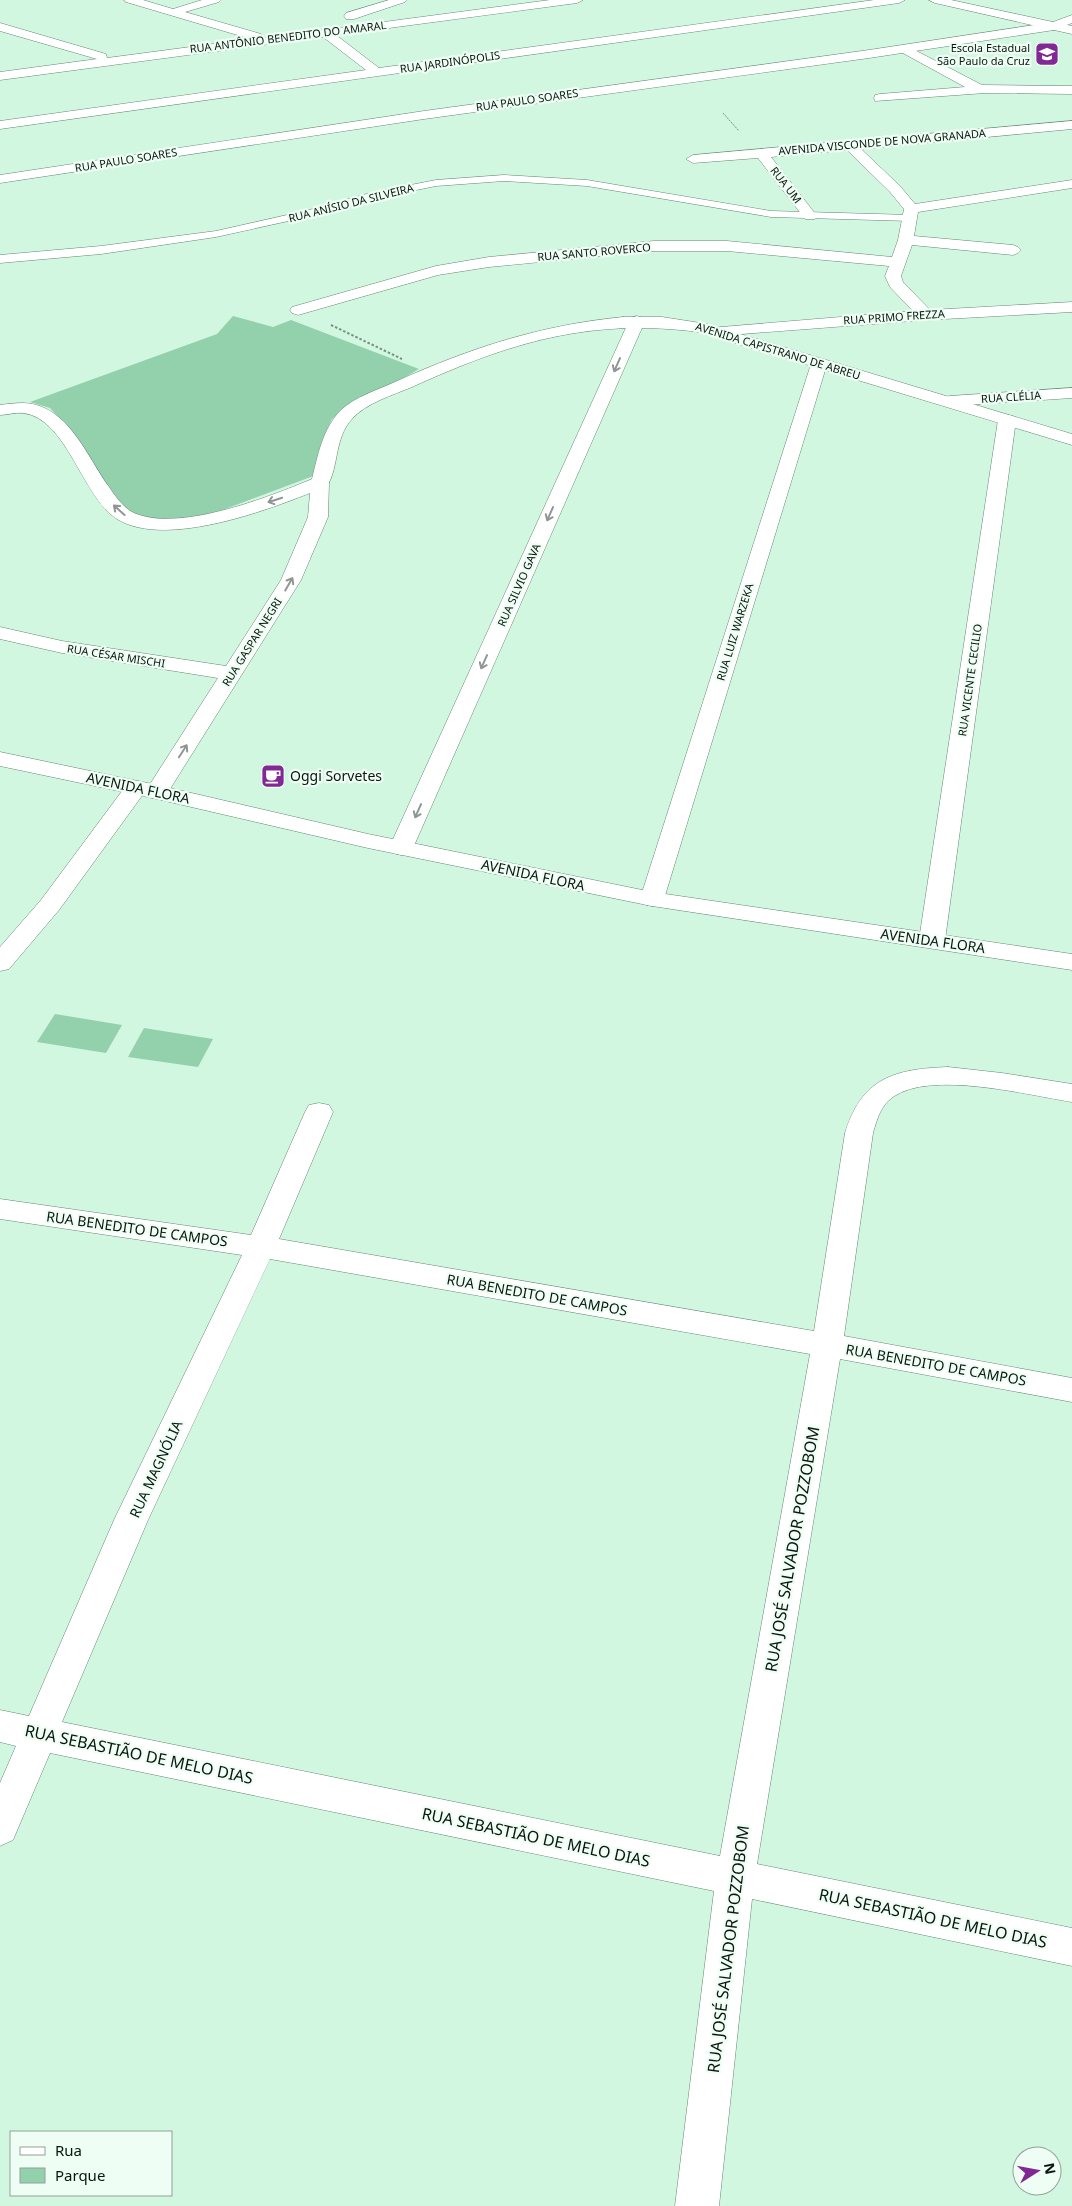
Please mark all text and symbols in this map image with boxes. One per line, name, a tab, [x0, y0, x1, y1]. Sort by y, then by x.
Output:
street label: RUA ANTÔNIO BENEDITO DO AMARAL	[189, 17, 387, 56]
place label: Escola Estadual São Paulo da Cruz	[937, 40, 1030, 68]
school or university icon: Escola Estadual São Paulo da Cruz	[1034, 41, 1060, 67]
street label: RUA JARDINÓPOLIS	[399, 47, 501, 76]
street label: RUA PAULO SOARES	[475, 85, 579, 114]
street label: AVENIDA VISCONDE DE NOVA GRANADA	[778, 125, 987, 158]
street label: RUA PAULO SOARES	[74, 144, 178, 175]
street label: RUA UM	[767, 163, 805, 206]
street label: RUA ANÍSIO DA SILVEIRA	[287, 179, 416, 225]
street label: RUA SANTO ROVERCO	[537, 239, 651, 264]
street label: RUA PRIMO FREZZA	[843, 305, 946, 328]
street label: AVENIDA CAPISTRANO DE ABREU	[694, 318, 862, 383]
one-way arrow	[611, 357, 621, 372]
street label: RUA CLÉLIA	[981, 387, 1042, 406]
one-way arrow	[268, 496, 283, 505]
one-way arrow	[113, 504, 126, 516]
one-way arrow	[545, 506, 555, 521]
street label: RUA SILVIO GAVA	[493, 540, 544, 629]
one-way arrow	[284, 577, 294, 592]
street label: RUA LUIZ WARZEKA	[713, 580, 757, 682]
street label: RUA GASPAR NEGRI	[218, 594, 285, 689]
street label: RUA VICENTE CECILIO	[954, 623, 985, 737]
street label: RUA CÉSAR MISCHI	[66, 640, 166, 671]
one-way arrow	[479, 654, 489, 669]
one-way arrow	[179, 745, 189, 759]
cafe icon: Oggi Sorvetes	[260, 763, 286, 789]
place label: Oggi Sorvetes	[290, 766, 382, 785]
street label: AVENIDA FLORA	[85, 767, 192, 808]
one-way arrow	[412, 803, 422, 818]
street label: AVENIDA FLORA	[480, 854, 587, 895]
street label: AVENIDA FLORA	[880, 924, 987, 957]
street label: RUA BENEDITO DE CAMPOS	[45, 1206, 229, 1251]
street label: RUA BENEDITO DE CAMPOS	[445, 1269, 629, 1320]
street label: RUA BENEDITO DE CAMPOS	[844, 1339, 1028, 1390]
street label: RUA MAGNÓLIA	[125, 1417, 186, 1521]
street label: RUA JOSÉ SALVADOR POZZOBOM	[760, 1424, 824, 1674]
street label: RUA SEBASTIÃO DE MELO DIAS	[23, 1719, 255, 1789]
street label: RUA SEBASTIÃO DE MELO DIAS	[420, 1802, 652, 1872]
street label: RUA JOSÉ SALVADOR POZZOBOM	[702, 1824, 754, 2074]
street label: RUA SEBASTIÃO DE MELO DIAS	[817, 1883, 1049, 1953]
legend	[10, 2131, 172, 2196]
text: Rua	[55, 2140, 82, 2160]
north arrow	[1012, 2146, 1062, 2196]
text: N	[1040, 2161, 1061, 2176]
text: Parque	[55, 2165, 105, 2185]

